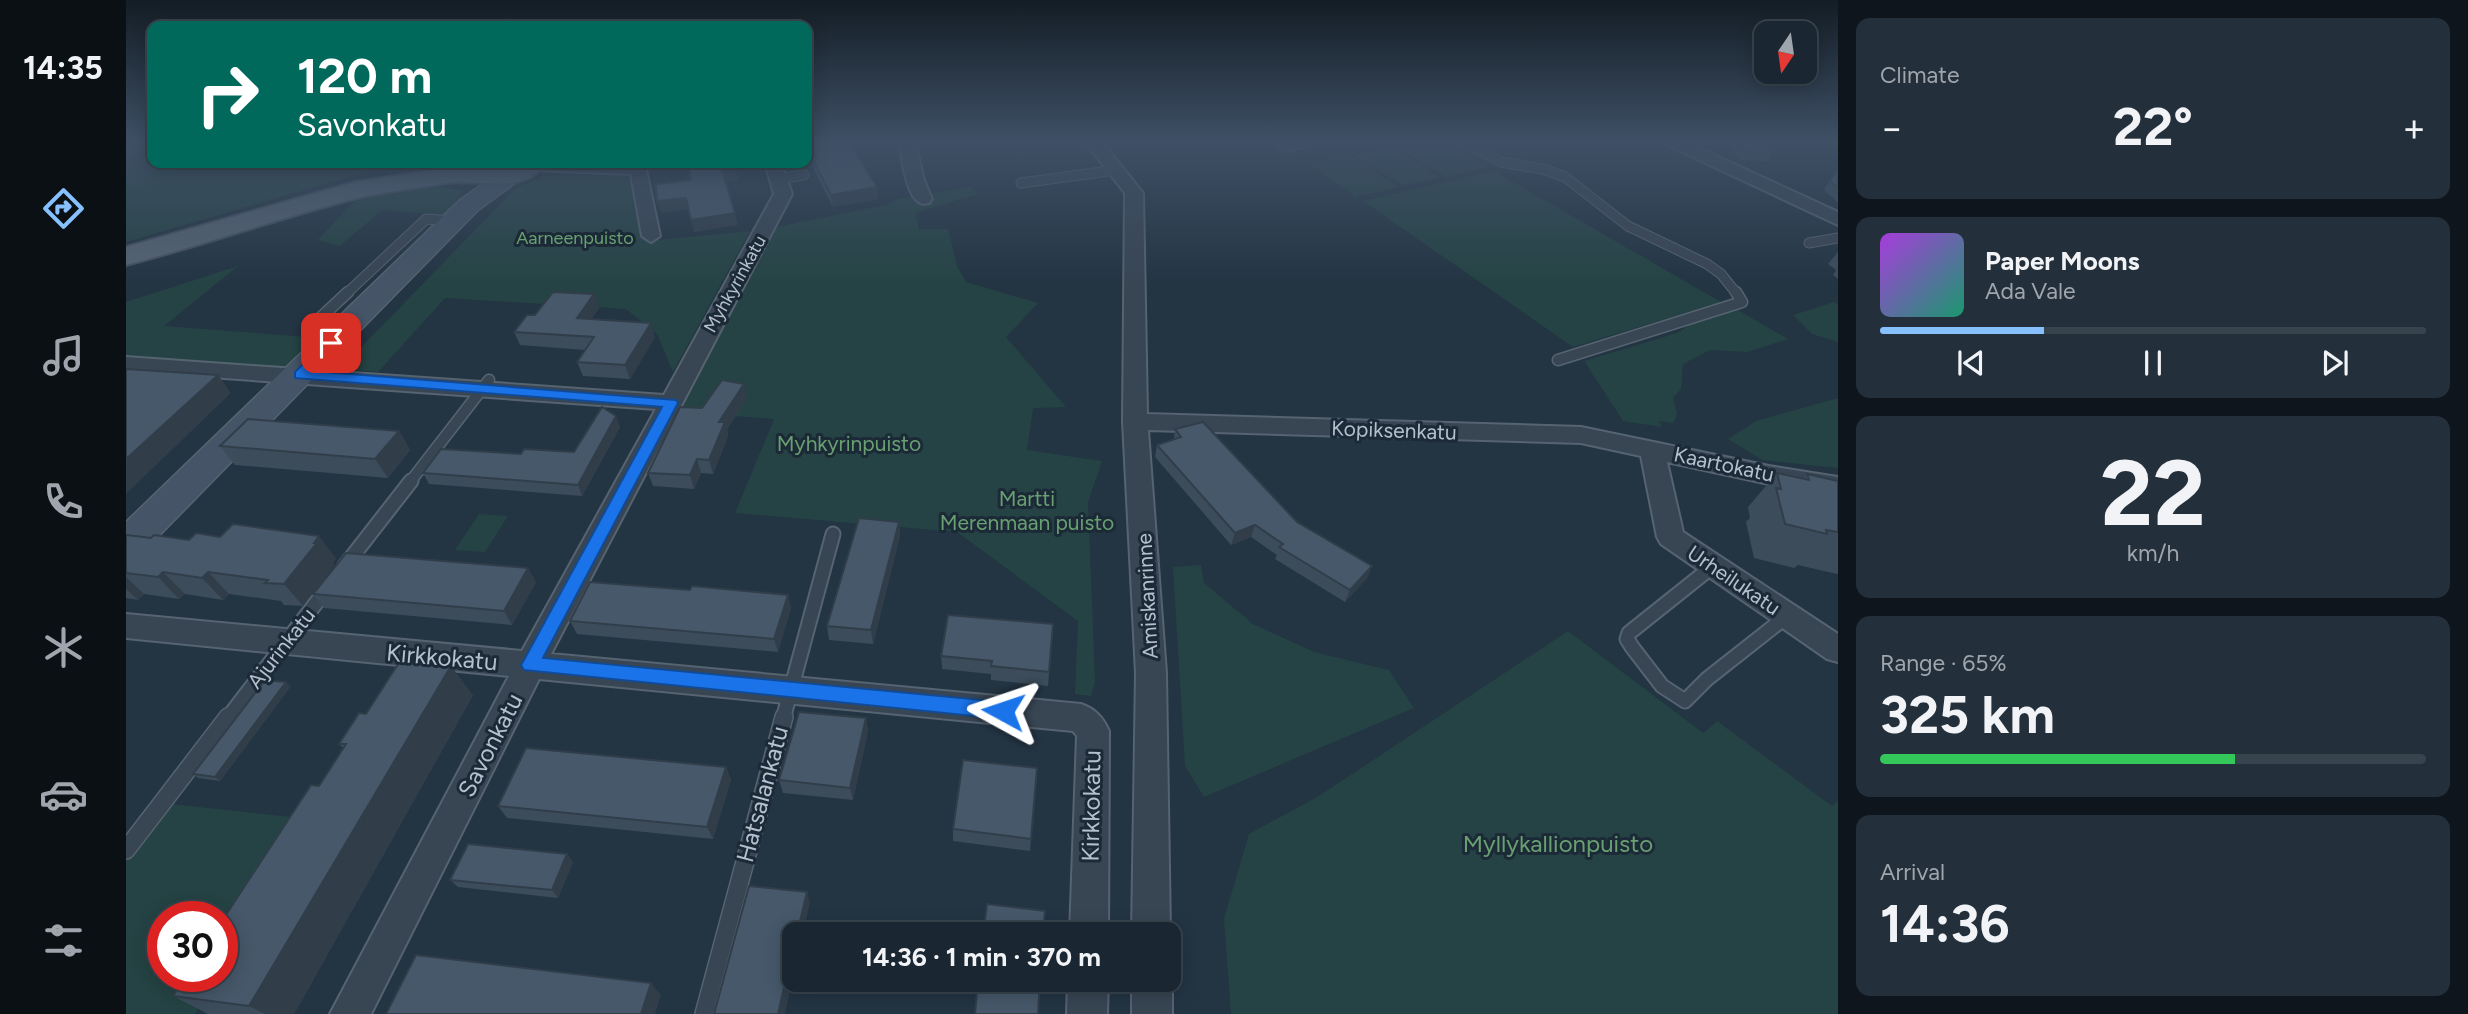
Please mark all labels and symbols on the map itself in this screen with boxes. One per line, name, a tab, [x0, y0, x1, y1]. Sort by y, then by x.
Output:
north arrow	[1754, 21, 1816, 84]
park label: Aarneenpuisto	[516, 227, 634, 249]
street label: Myhkyrinkatu	[699, 232, 771, 336]
pin	[301, 313, 361, 373]
street label: Kopiksenkatu	[1331, 415, 1457, 445]
park label: Myhkyrinpuisto	[777, 431, 921, 456]
street label: Kaartokatu	[1672, 441, 1776, 487]
park label: Martti Merenmaan puisto	[940, 486, 1114, 535]
street label: Amiskanrinne	[1131, 532, 1163, 660]
street label: Urheilukatu	[1683, 540, 1785, 620]
street label: Ajurinkatu	[242, 603, 320, 693]
street label: Kirkkokatu	[385, 638, 499, 676]
position arrow	[966, 674, 1040, 748]
street label: Savonkatu	[452, 688, 528, 802]
street label: Hatsalankatu	[730, 723, 794, 865]
street label: Kirkkokatu	[1076, 750, 1106, 862]
park label: Myllykallionpuisto	[1463, 829, 1653, 858]
speed limit sign: 30	[147, 901, 238, 992]

